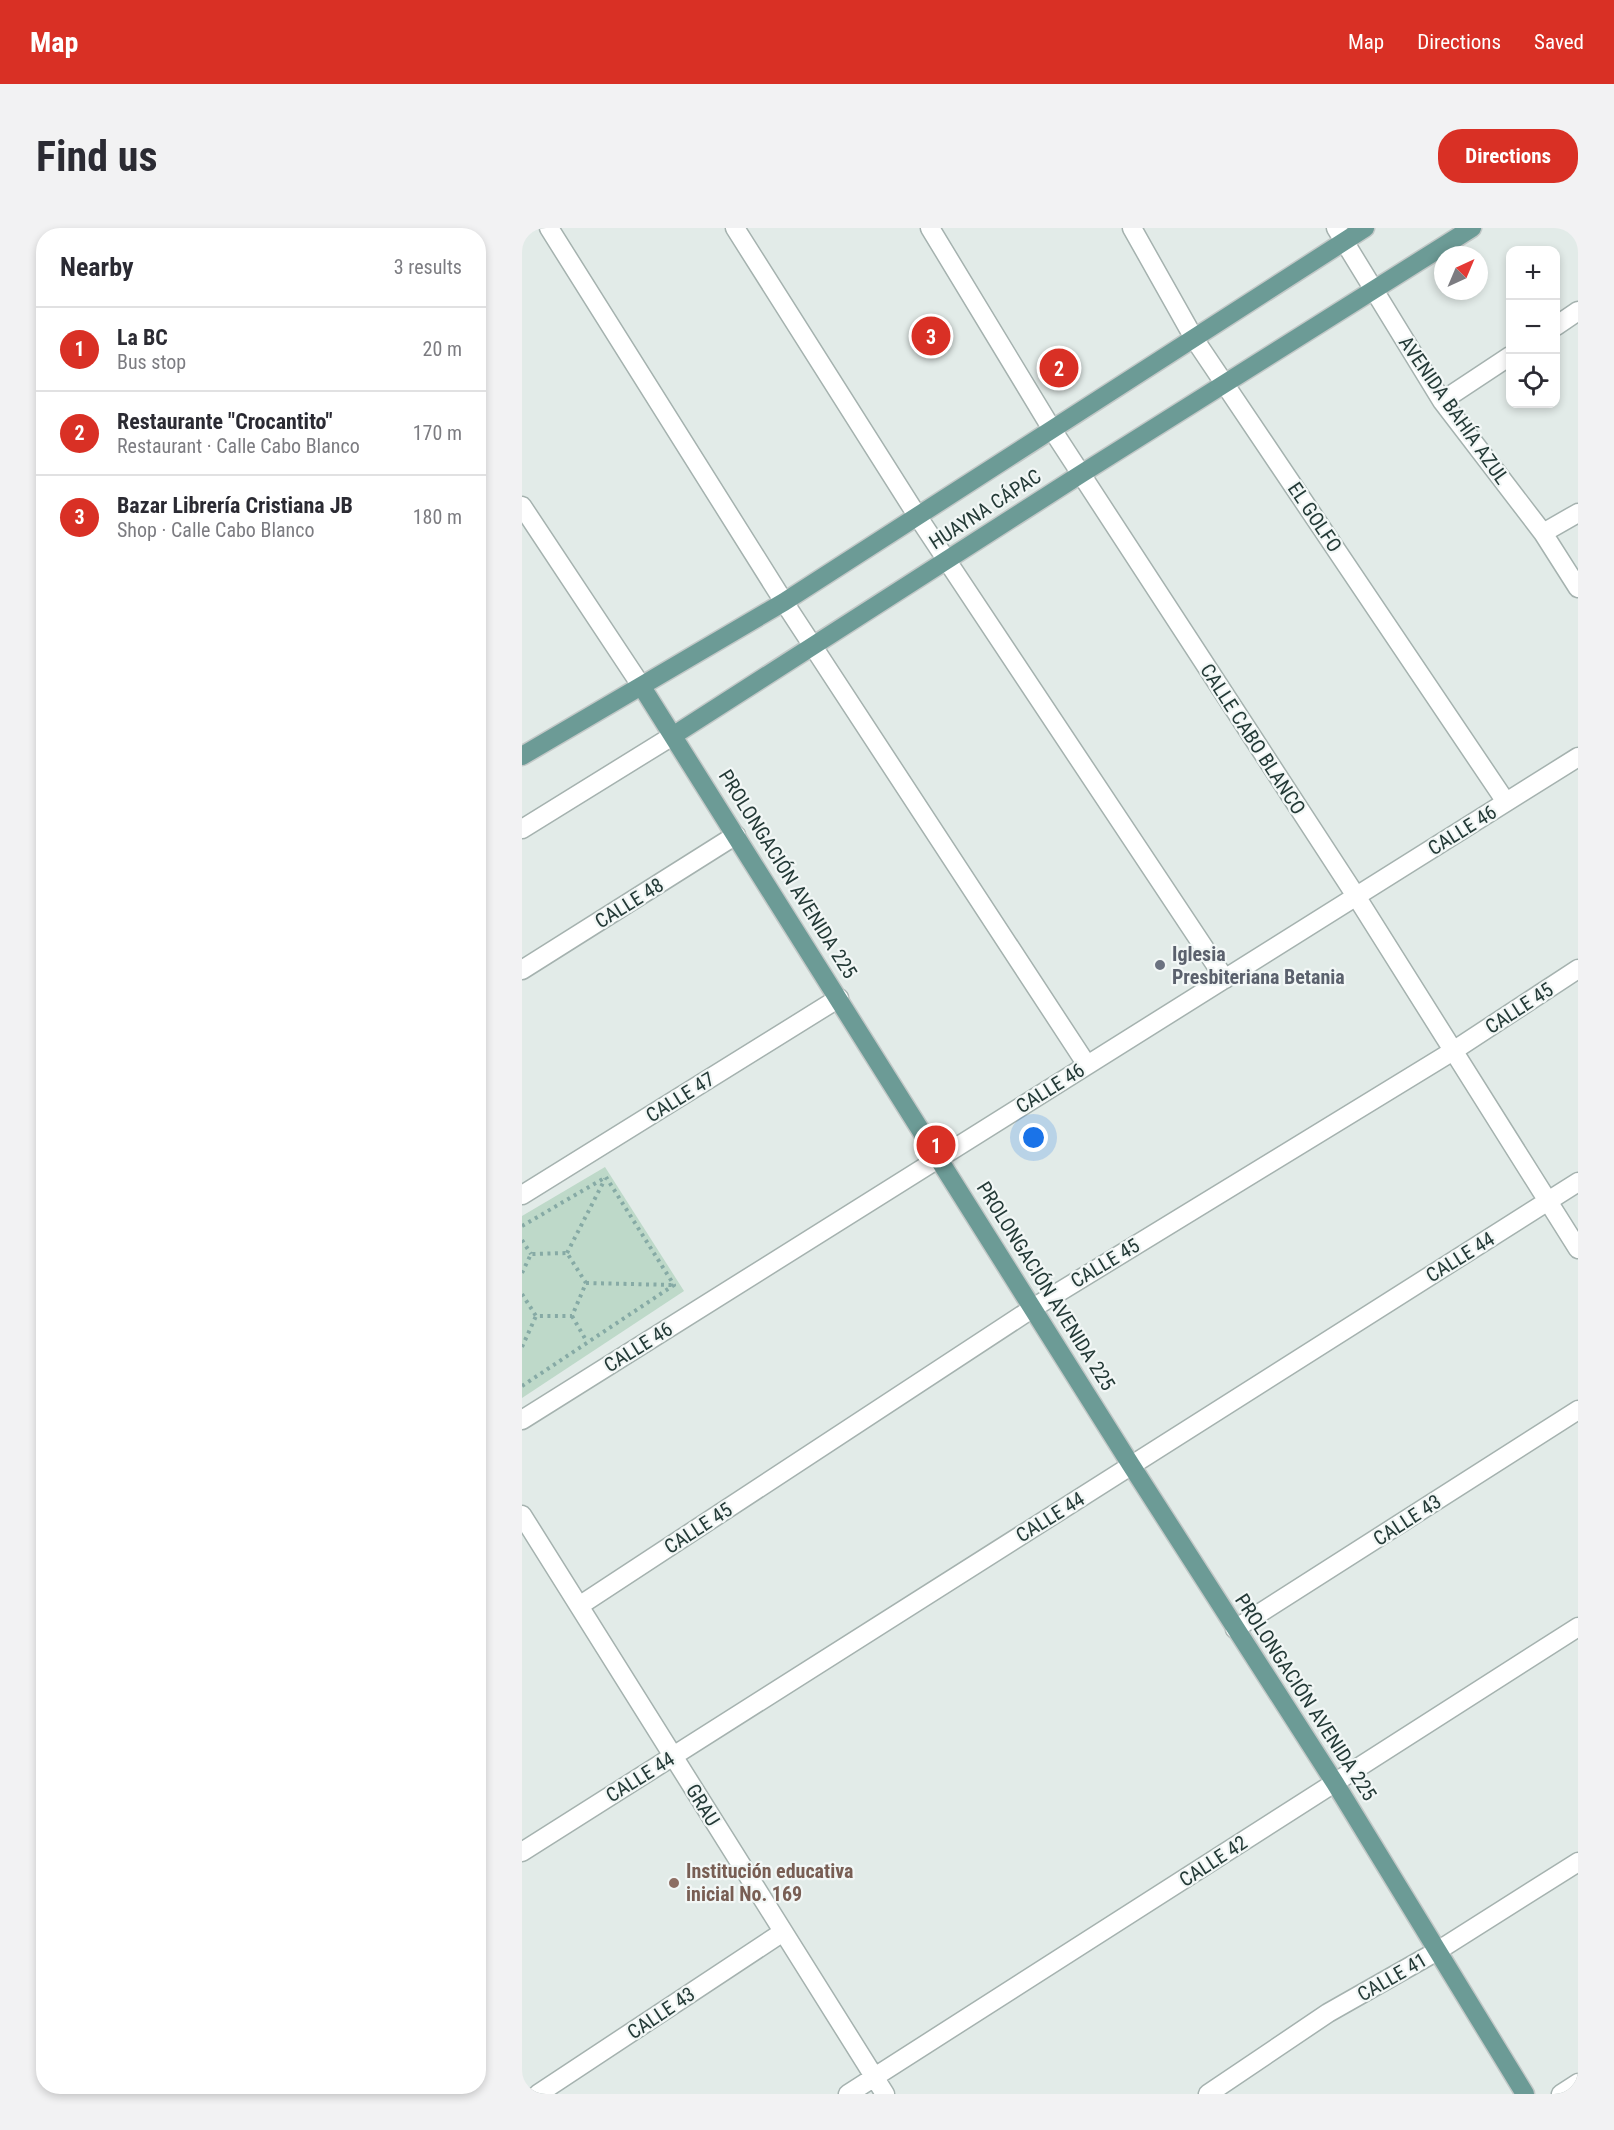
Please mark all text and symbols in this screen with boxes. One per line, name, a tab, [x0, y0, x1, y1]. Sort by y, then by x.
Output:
text: Map	[30, 26, 78, 59]
text: Map	[1348, 30, 1384, 54]
text: Directions	[1417, 30, 1501, 54]
text: Saved	[1534, 30, 1584, 54]
button: Directions	[1438, 129, 1578, 183]
text: Find us	[36, 132, 157, 181]
north arrow	[1434, 246, 1488, 300]
map controls	[1506, 246, 1560, 408]
button: +	[1506, 246, 1560, 300]
text: Nearby	[60, 252, 134, 282]
text: 3 results	[394, 255, 462, 279]
button: −	[1506, 300, 1560, 354]
pin: 3	[912, 314, 950, 358]
text: La BC	[117, 325, 168, 350]
street label: AVENIDA BAHÍA AZUL	[1394, 331, 1514, 489]
text: 1	[74, 337, 85, 361]
text: 20 m	[423, 337, 462, 361]
pin: 2	[1040, 346, 1078, 390]
text: Bus stop	[117, 350, 186, 374]
button: locate	[1506, 354, 1560, 408]
text: Restaurante "Crocantito"	[117, 409, 333, 434]
text: 2	[74, 421, 85, 445]
text: 170 m	[413, 421, 462, 445]
text: Restaurant · Calle Cabo Blanco	[117, 434, 360, 458]
street label: HUAYNA CÁPAC	[925, 464, 1045, 554]
street label: EL GOLFO	[1283, 478, 1347, 556]
text: Bazar Librería Cristiana JB	[117, 493, 353, 518]
text: 3	[74, 505, 85, 529]
text: 180 m	[413, 505, 462, 529]
text: Shop · Calle Cabo Blanco	[117, 518, 315, 542]
street label: CALLE CABO BLANCO	[1195, 659, 1311, 819]
street label: PROLONGACIÓN AVENIDA 225	[714, 765, 862, 983]
street label: CALLE 46	[1423, 800, 1501, 860]
street label: CALLE 48	[590, 873, 668, 933]
place label: Iglesia Presbiteriana Betania	[1172, 942, 1345, 989]
marker: Iglesia Presbiteriana Betania	[1153, 958, 1167, 972]
street label: CALLE 45	[1481, 977, 1558, 1039]
street label: CALLE 46	[1011, 1058, 1089, 1118]
street label: CALLE 47	[641, 1067, 719, 1127]
pin: 1	[916, 1122, 956, 1168]
your location	[1019, 1123, 1048, 1152]
street label: PROLONGACIÓN AVENIDA 225	[972, 1177, 1120, 1395]
street label: CALLE 44	[1421, 1227, 1499, 1287]
street label: CALLE 45	[1066, 1233, 1144, 1293]
street label: CALLE 46	[599, 1317, 677, 1377]
street label: CALLE 44	[1011, 1487, 1089, 1547]
street label: CALLE 43	[1369, 1489, 1445, 1551]
street label: CALLE 45	[660, 1497, 737, 1559]
street label: PROLONGACIÓN AVENIDA 225	[1230, 1589, 1382, 1805]
street label: CALLE 44	[601, 1747, 679, 1807]
street label: GRAU	[681, 1780, 725, 1830]
street label: CALLE 42	[1175, 1830, 1252, 1892]
place label: Institución educativa inicial No. 169	[686, 1859, 853, 1906]
marker: Institución educativa inicial No. 169	[667, 1876, 681, 1890]
street label: CALLE 41	[1353, 1948, 1431, 2006]
street label: CALLE 43	[623, 1982, 699, 2044]

